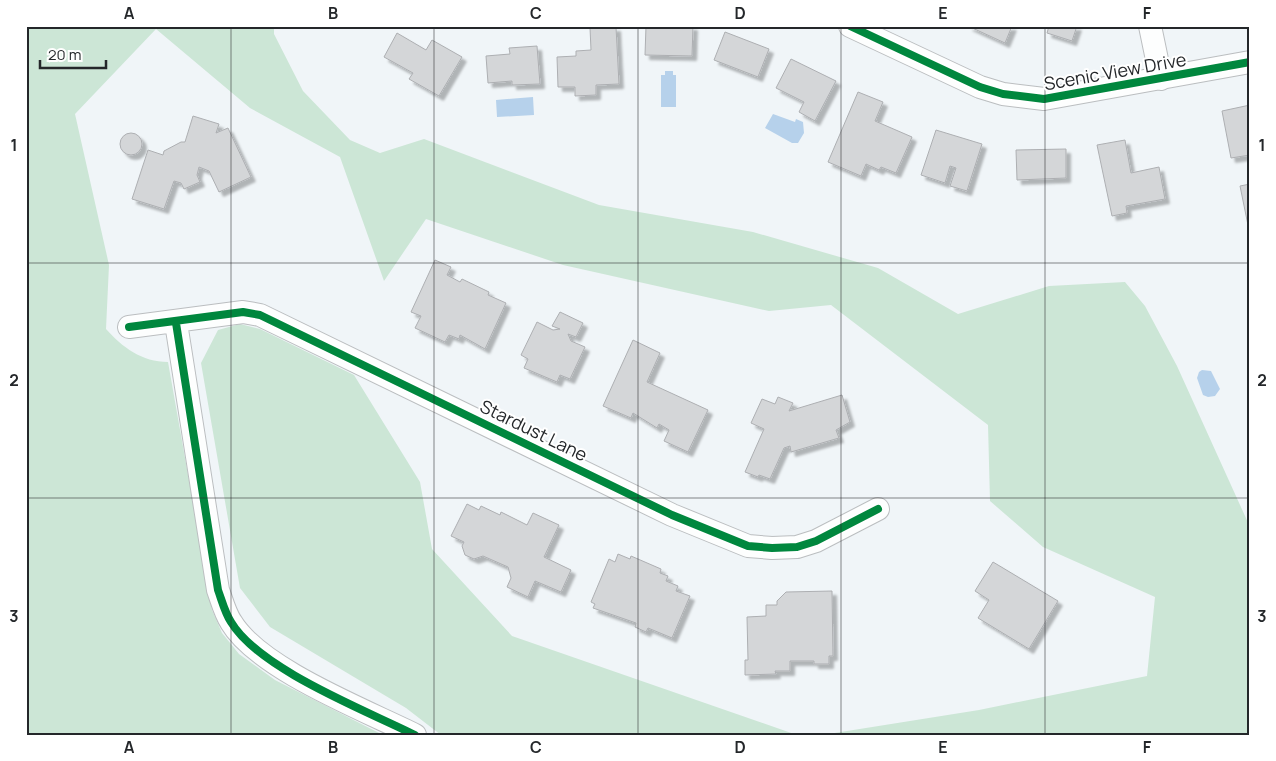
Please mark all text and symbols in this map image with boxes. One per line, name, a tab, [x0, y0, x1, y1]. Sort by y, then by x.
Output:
text: A	[124, 2, 135, 24]
text: B	[328, 2, 338, 24]
text: C	[530, 2, 542, 24]
text: D	[734, 2, 746, 24]
text: E	[938, 2, 948, 24]
text: F	[1143, 2, 1152, 24]
scale bar	[40, 38, 106, 70]
text: 20 m	[48, 44, 81, 65]
street label: Scenic View Drive	[1042, 47, 1188, 95]
text: 1	[10, 134, 18, 156]
text: 1	[1258, 134, 1266, 156]
text: 2	[9, 369, 19, 391]
text: 2	[1257, 369, 1267, 391]
street label: Stardust Lane	[476, 394, 592, 466]
text: 3	[9, 605, 19, 627]
text: 3	[1257, 605, 1267, 627]
text: A	[124, 736, 135, 758]
text: B	[328, 736, 338, 758]
text: C	[530, 736, 542, 758]
text: D	[734, 736, 746, 758]
text: E	[938, 736, 948, 758]
text: F	[1143, 736, 1152, 758]

